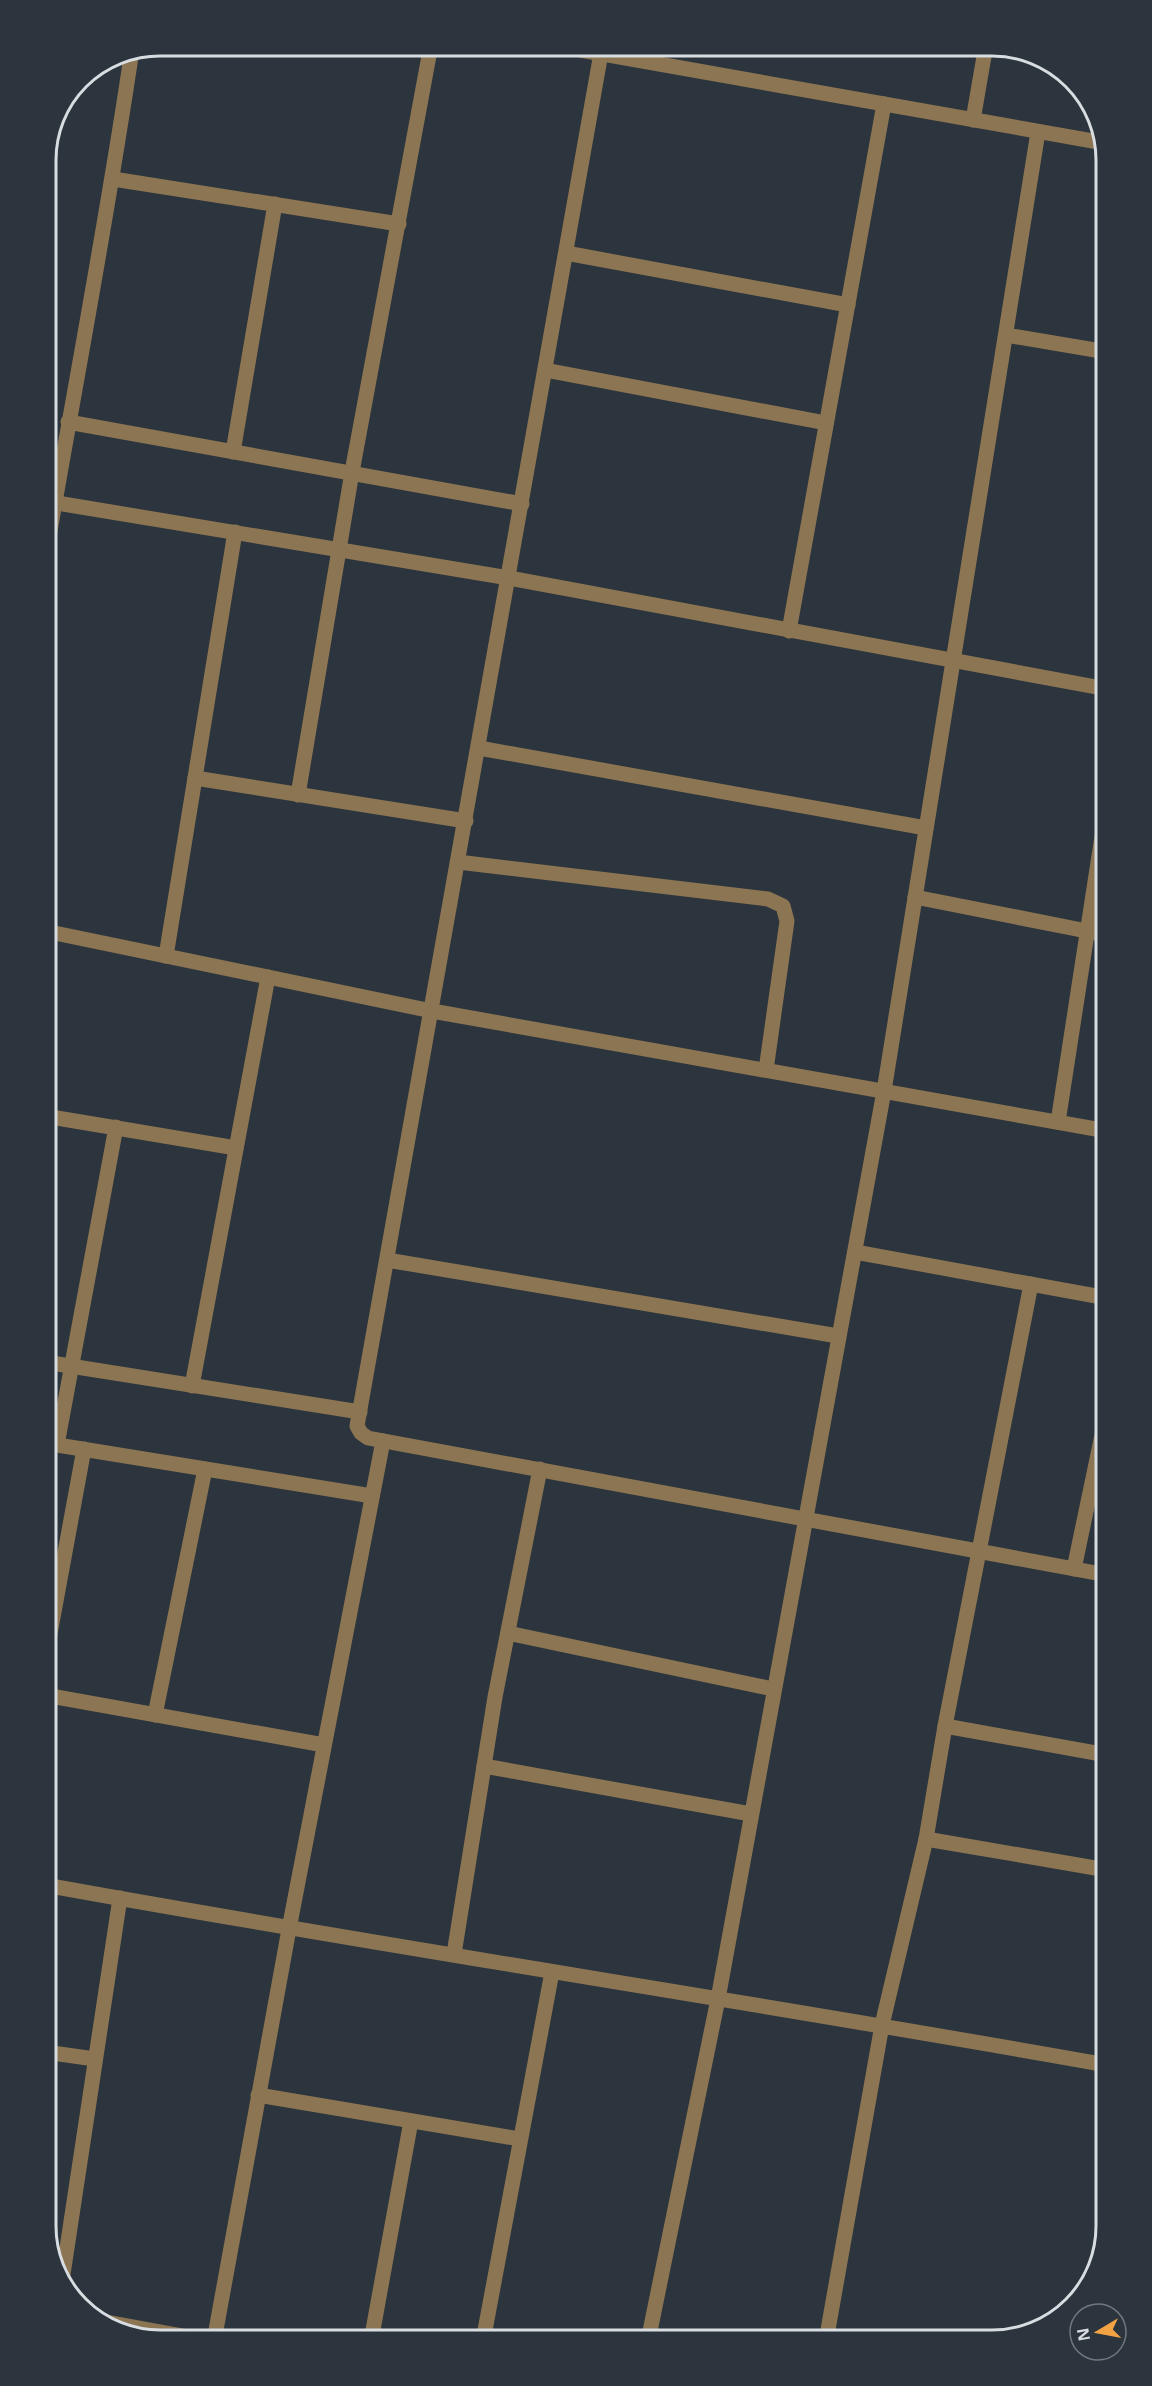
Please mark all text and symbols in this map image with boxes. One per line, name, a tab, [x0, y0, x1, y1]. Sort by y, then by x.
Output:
north arrow	[1068, 2302, 1128, 2362]
text: N	[1071, 2326, 1095, 2343]

